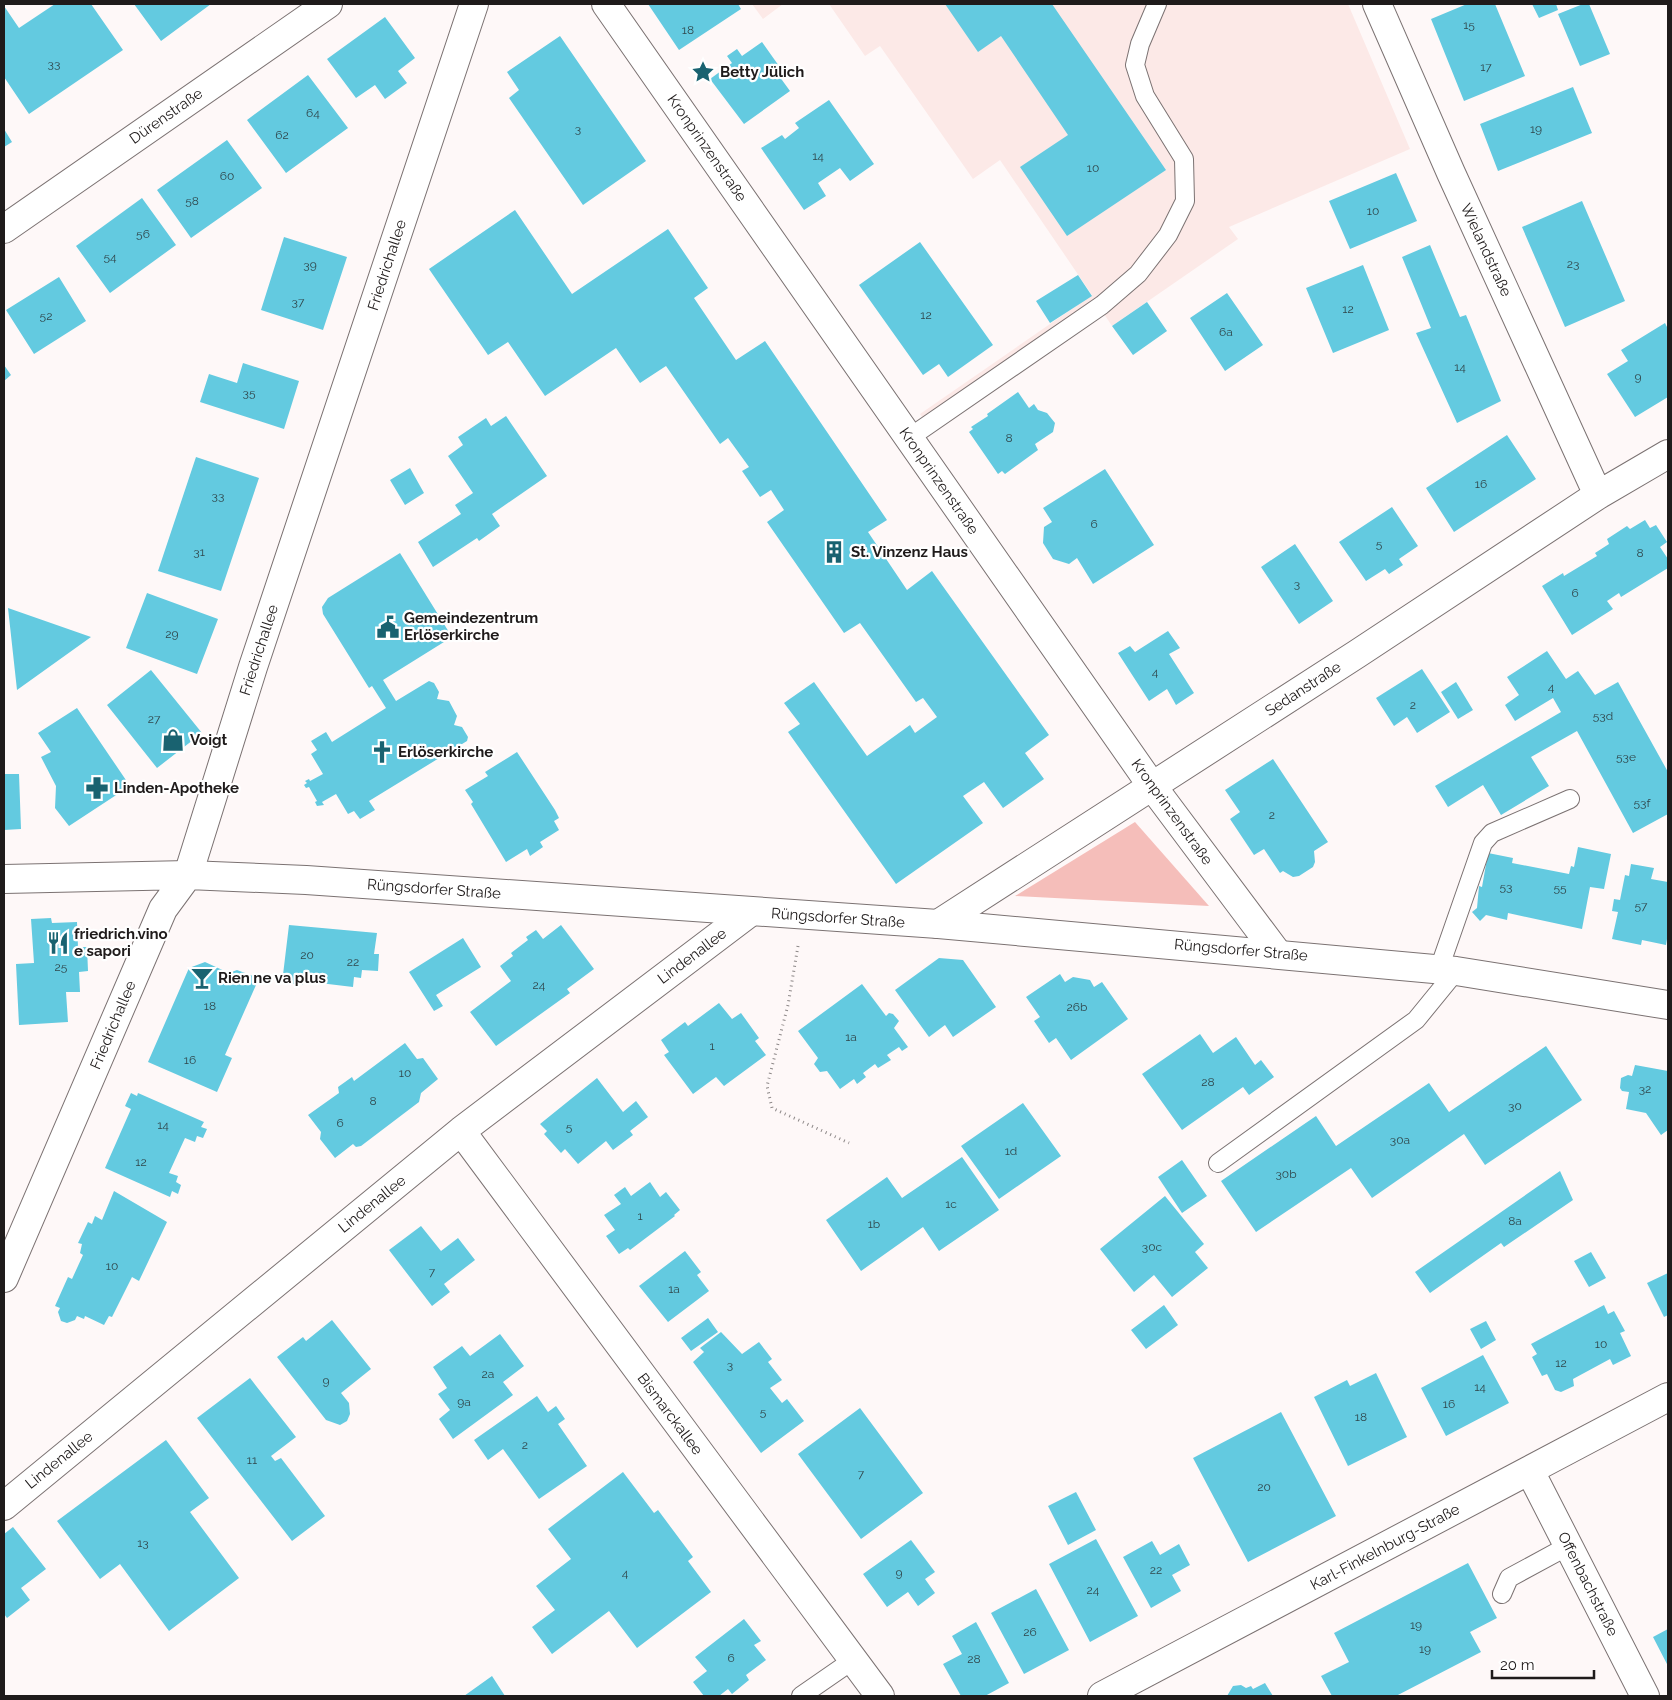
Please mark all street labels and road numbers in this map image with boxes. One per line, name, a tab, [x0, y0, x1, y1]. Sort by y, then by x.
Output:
street label: Dürenstraße	[126, 84, 206, 148]
street label: Kronprinzenstraße	[663, 91, 751, 205]
street label: Wielandstraße	[1457, 200, 1516, 300]
street label: Friedrichallee	[364, 217, 410, 313]
street label: Kronprinzenstraße	[895, 424, 983, 538]
street label: Friedrichallee	[236, 602, 282, 698]
street label: Sedanstraße	[1262, 658, 1345, 720]
street label: Kronprinzenstraße	[1128, 756, 1217, 869]
street label: Rüngsdorfer Straße	[366, 875, 502, 903]
street label: Rüngsdorfer Straße	[770, 904, 906, 932]
street label: Lindenallee	[654, 924, 730, 988]
street label: Rüngsdorfer Straße	[1173, 935, 1309, 965]
street label: Friedrichallee	[86, 978, 140, 1072]
street label: Lindenallee	[335, 1171, 410, 1237]
street label: Bismarckallee	[633, 1370, 707, 1459]
street label: Lindenallee	[22, 1427, 97, 1493]
street label: Karl-Finkelnburg-Straße	[1307, 1500, 1463, 1594]
street label: Offenbachstraße	[1554, 1529, 1622, 1639]

